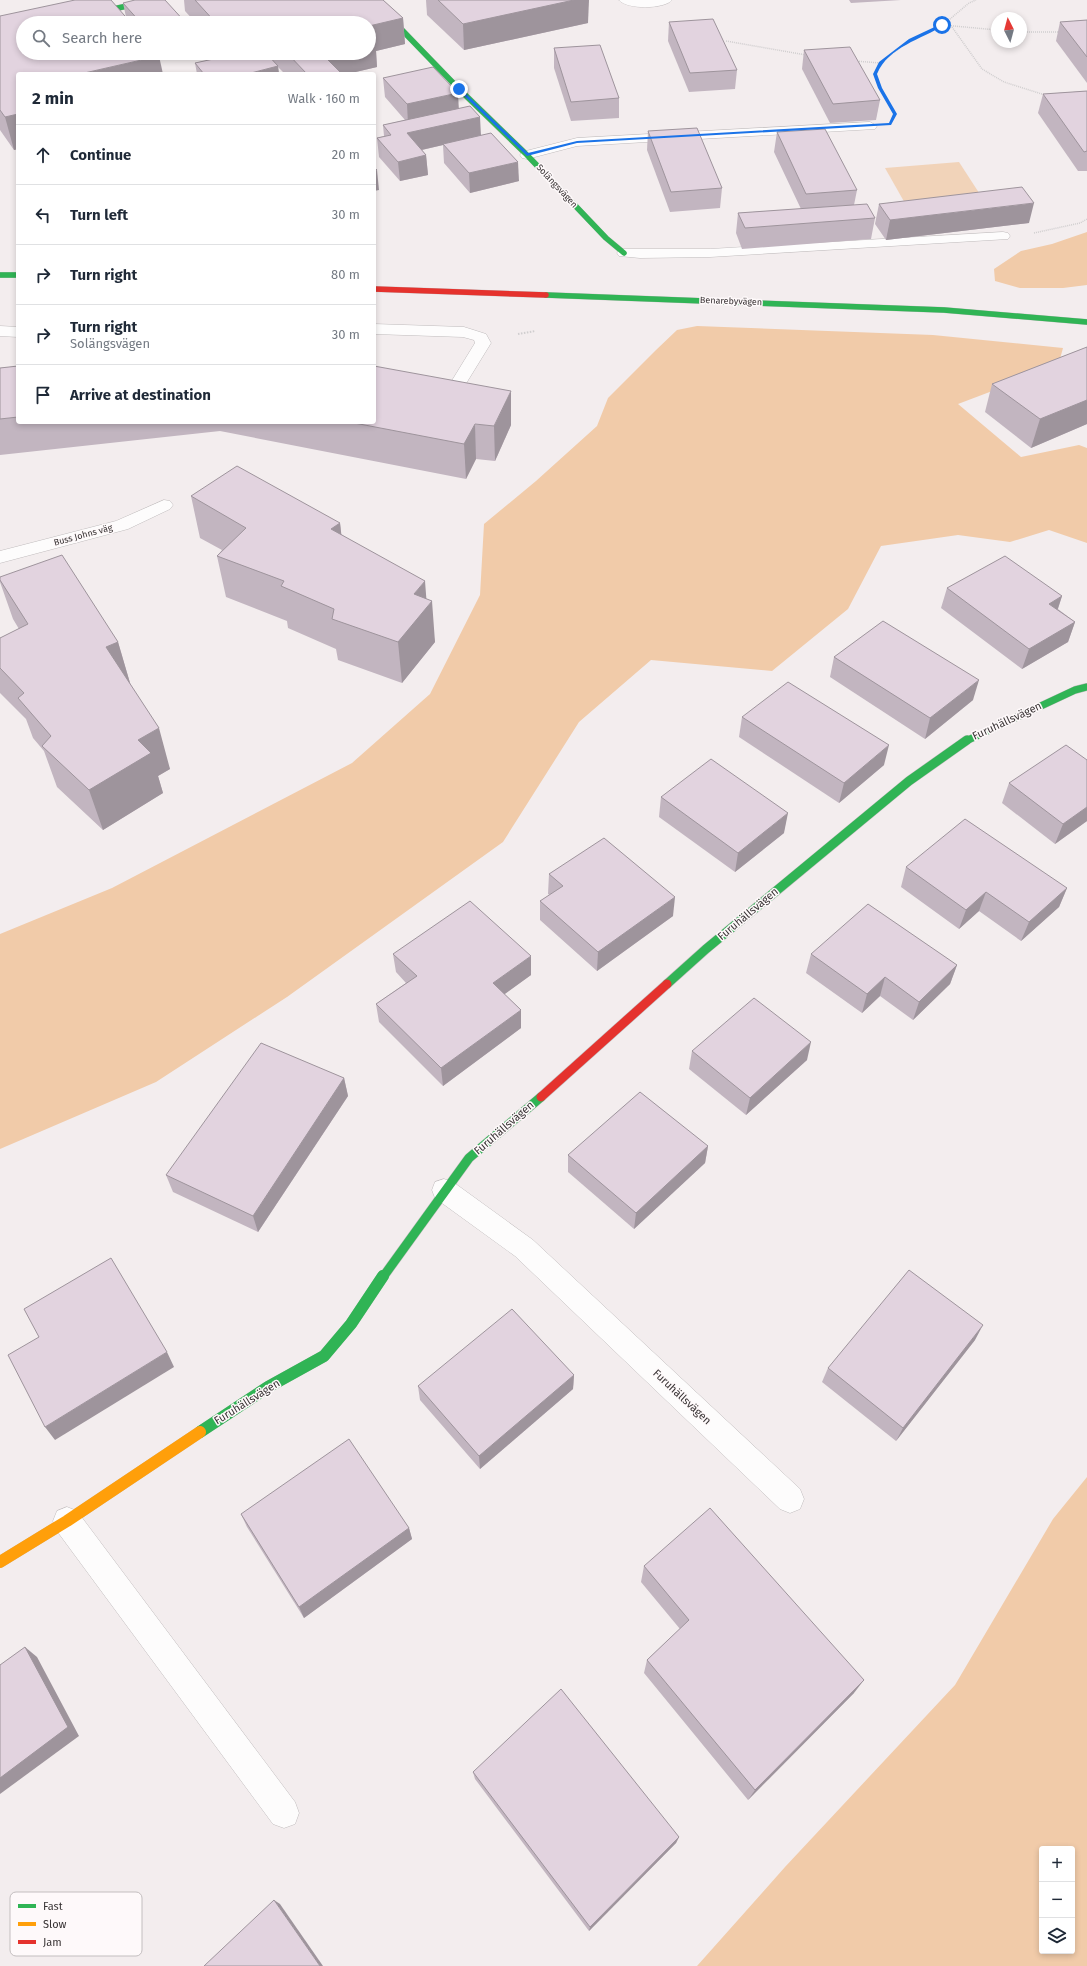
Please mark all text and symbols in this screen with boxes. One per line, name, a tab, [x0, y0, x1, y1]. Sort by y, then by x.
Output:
north arrow	[991, 12, 1027, 48]
search box	[16, 16, 376, 60]
route start	[933, 16, 951, 34]
icon: search	[30, 27, 52, 49]
text: Search here	[62, 29, 142, 47]
route end	[450, 80, 468, 98]
text: 2 min	[32, 88, 74, 109]
text: Walk · 160 m	[288, 91, 360, 106]
icon: ahead	[32, 144, 54, 166]
text: Continue	[70, 146, 131, 164]
text: 20 m	[332, 147, 360, 162]
street label: Solängsvägen	[534, 162, 580, 210]
icon: left	[32, 204, 54, 226]
text: Turn left	[70, 206, 128, 224]
text: 30 m	[332, 207, 360, 222]
icon: right	[32, 264, 54, 286]
text: Turn right	[70, 266, 137, 284]
text: 80 m	[331, 267, 360, 282]
street label: Benarebyvägen	[700, 295, 762, 307]
text: Turn right	[70, 318, 137, 336]
icon: right	[32, 324, 54, 346]
text: 30 m	[332, 327, 360, 342]
text: Solängsvägen	[70, 336, 150, 351]
icon: arrive	[32, 384, 54, 406]
text: Arrive at destination	[70, 386, 211, 404]
street label: Buss Johns väg	[53, 522, 114, 548]
street label: Furuhällsvägen	[970, 699, 1044, 743]
street label: Furuhällsvägen	[715, 885, 781, 943]
street label: Furuhällsvägen	[471, 1099, 537, 1157]
street label: Furuhällsvägen	[650, 1367, 714, 1427]
street label: Furuhällsvägen	[212, 1377, 282, 1427]
map controls	[1039, 1846, 1075, 1954]
button: +	[1039, 1846, 1075, 1882]
button: −	[1039, 1882, 1075, 1918]
legend	[10, 1892, 142, 1956]
text: Fast	[43, 1900, 63, 1913]
text: Slow	[43, 1918, 67, 1931]
button: layers	[1039, 1918, 1075, 1954]
text: Jam	[43, 1936, 62, 1949]

